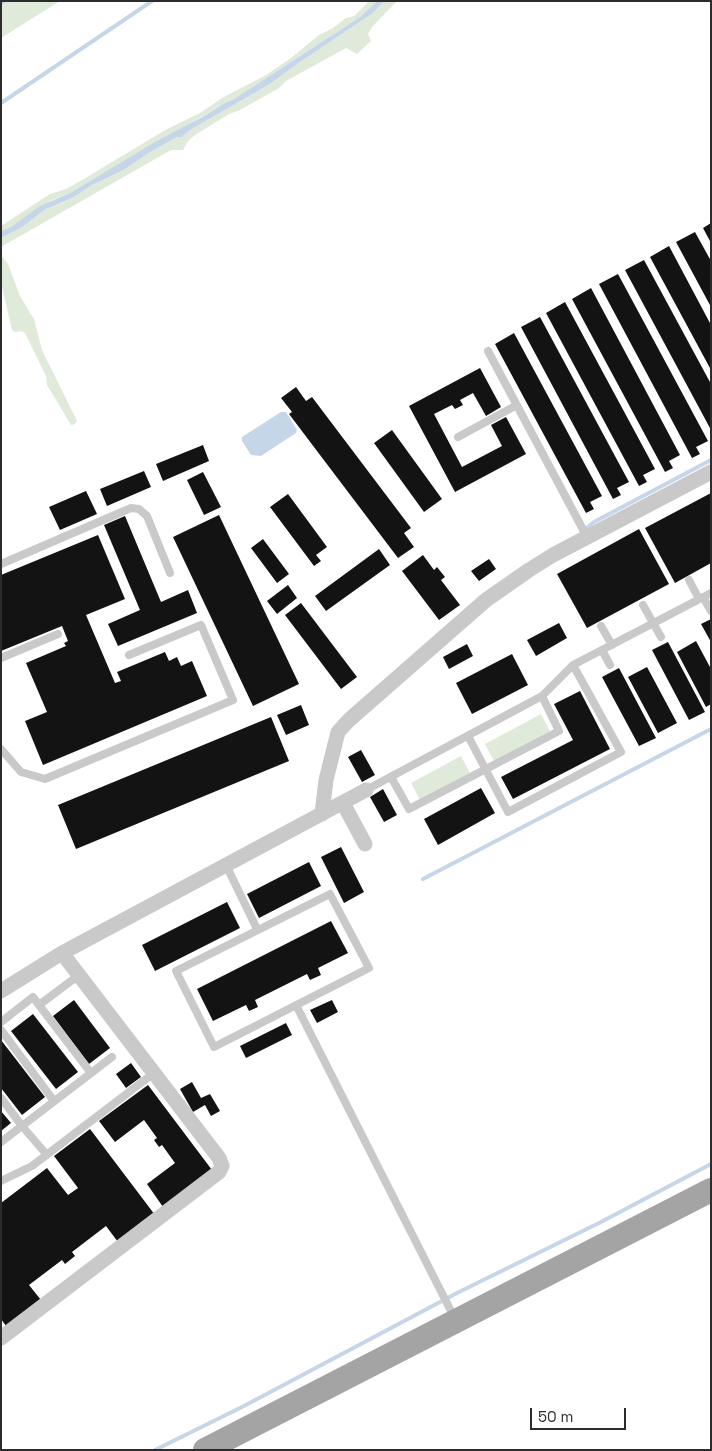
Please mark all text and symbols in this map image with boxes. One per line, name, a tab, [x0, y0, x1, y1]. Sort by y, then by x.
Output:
scale bar	[532, 1398, 628, 1430]
text: 50 m	[538, 1407, 573, 1426]

